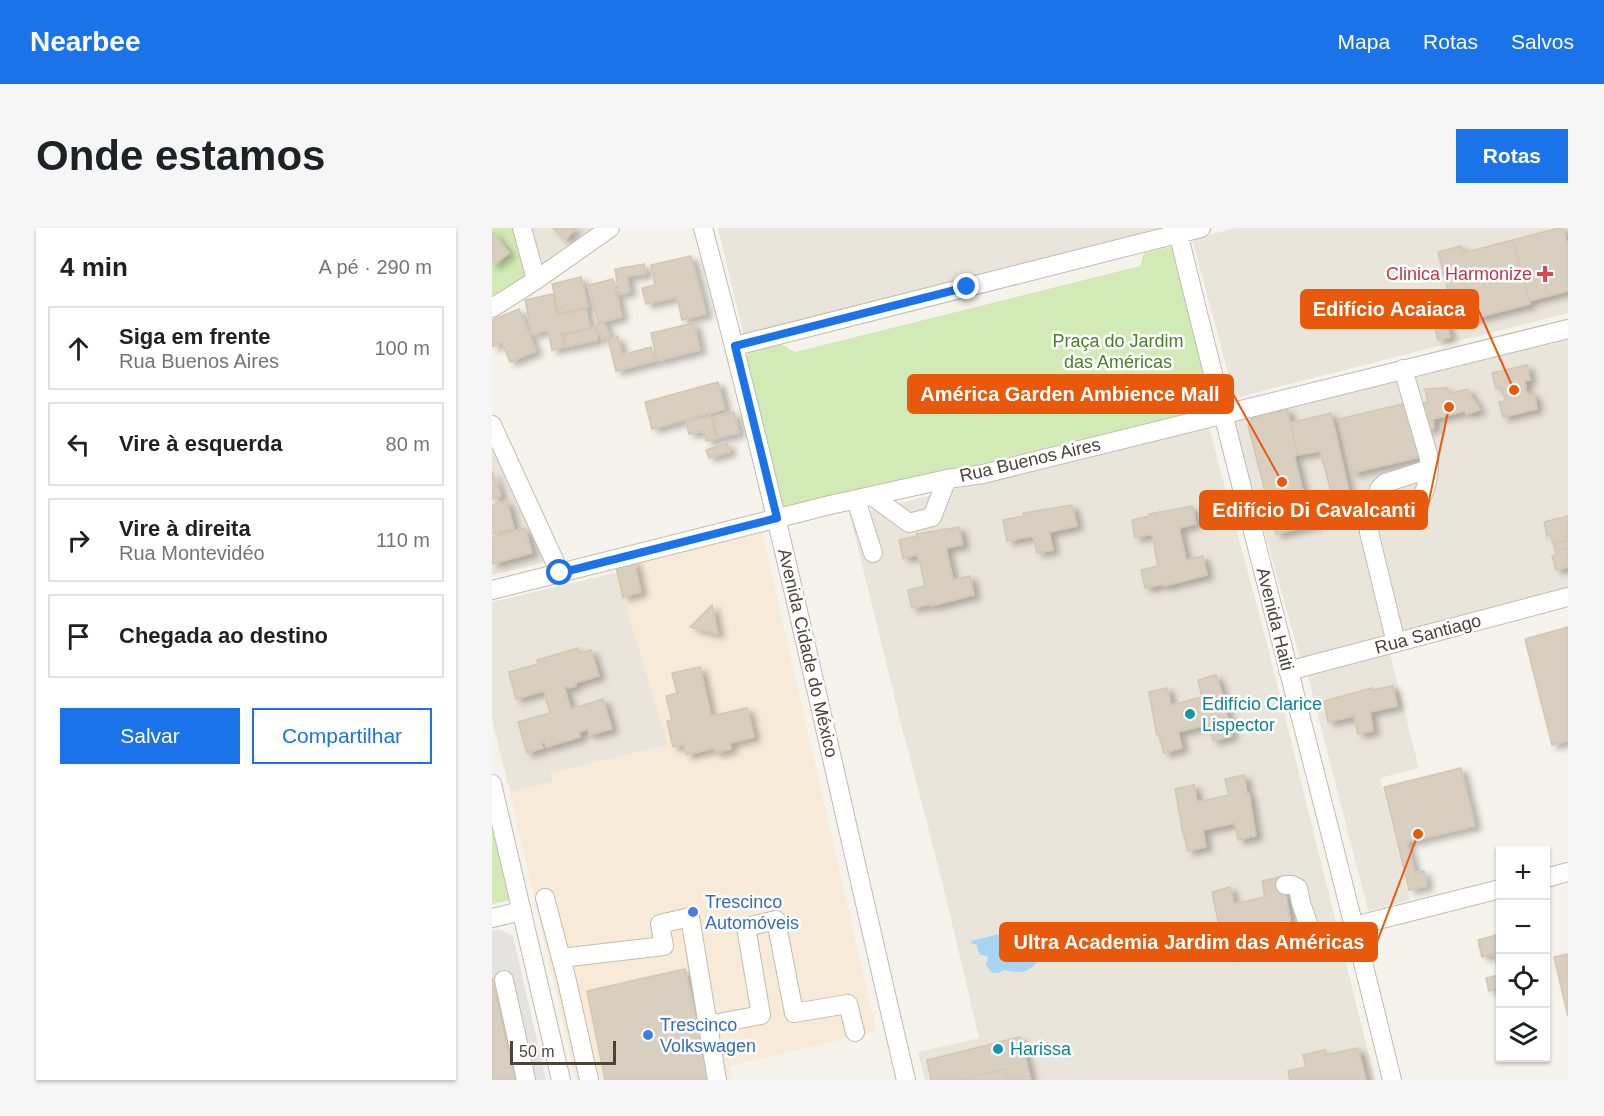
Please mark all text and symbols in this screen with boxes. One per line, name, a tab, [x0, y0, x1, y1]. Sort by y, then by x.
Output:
text: Nearbee	[30, 26, 141, 57]
text: Mapa	[1338, 30, 1390, 53]
text: Rotas	[1423, 30, 1478, 53]
text: Salvos	[1511, 30, 1574, 53]
button: Rotas	[1456, 129, 1568, 183]
text: Onde estamos	[36, 132, 325, 179]
text: 4 min	[60, 252, 128, 282]
text: A pé · 290 m	[319, 256, 432, 278]
place label: Clinica Harmonize	[1386, 264, 1532, 284]
marker: Clinica Harmonize	[1536, 265, 1554, 283]
route end	[953, 273, 979, 299]
callout: Edifício Acaiaca	[1301, 290, 1478, 328]
text: Edifício Acaiaca	[1313, 298, 1466, 320]
text: Siga em frente	[119, 324, 271, 349]
park label: Praça do Jardim das Américas	[1052, 331, 1184, 372]
icon: ahead	[62, 332, 95, 365]
text: 100 m	[374, 337, 430, 359]
text: Rua Buenos Aires	[119, 350, 279, 372]
callout: América Garden Ambience Mall	[908, 375, 1233, 413]
text: América Garden Ambience Mall	[920, 383, 1220, 405]
icon: left	[62, 428, 95, 461]
text: Vire à esquerda	[119, 431, 282, 456]
text: 80 m	[386, 433, 430, 455]
street label: Rua Buenos Aires	[958, 434, 1102, 486]
callout: Edifício Di Cavalcanti	[1200, 491, 1427, 529]
text: Edifício Di Cavalcanti	[1212, 499, 1416, 521]
text: Vire à direita	[119, 516, 251, 541]
icon: right	[62, 524, 95, 557]
text: 110 m	[376, 529, 430, 551]
text: Rua Montevidéo	[119, 542, 265, 564]
street label: Avenida Cidade do México	[774, 547, 842, 759]
route start	[546, 559, 572, 585]
street label: Avenida Haiti	[1253, 565, 1297, 673]
street label: Rua Santiago	[1373, 610, 1483, 658]
icon: arrive	[62, 620, 95, 653]
text: Chegada ao destino	[119, 623, 328, 648]
place label: Edifício Clarice Lispector	[1202, 694, 1322, 735]
marker: Edifício Clarice Lispector	[1183, 707, 1197, 721]
button: Salvar	[60, 708, 240, 764]
button: Compartilhar	[252, 708, 432, 764]
map controls	[1496, 846, 1550, 1062]
button: +	[1496, 846, 1550, 900]
place label: Trescinco Automóveis	[705, 892, 799, 933]
button: −	[1496, 900, 1550, 954]
marker: Trescinco Automóveis	[686, 905, 700, 919]
callout: Ultra Academia Jardim das Américas	[1000, 923, 1377, 961]
text: Ultra Academia Jardim das Américas	[1014, 931, 1364, 953]
button: locate	[1496, 954, 1550, 1008]
button: layers	[1496, 1008, 1550, 1062]
place label: Trescinco Volkswagen	[660, 1015, 756, 1056]
marker: Trescinco Volkswagen	[641, 1028, 655, 1042]
scale bar	[510, 1038, 616, 1066]
place label: Harissa	[1010, 1039, 1072, 1059]
marker: Harissa	[991, 1042, 1005, 1056]
text: 50 m	[519, 1043, 555, 1060]

